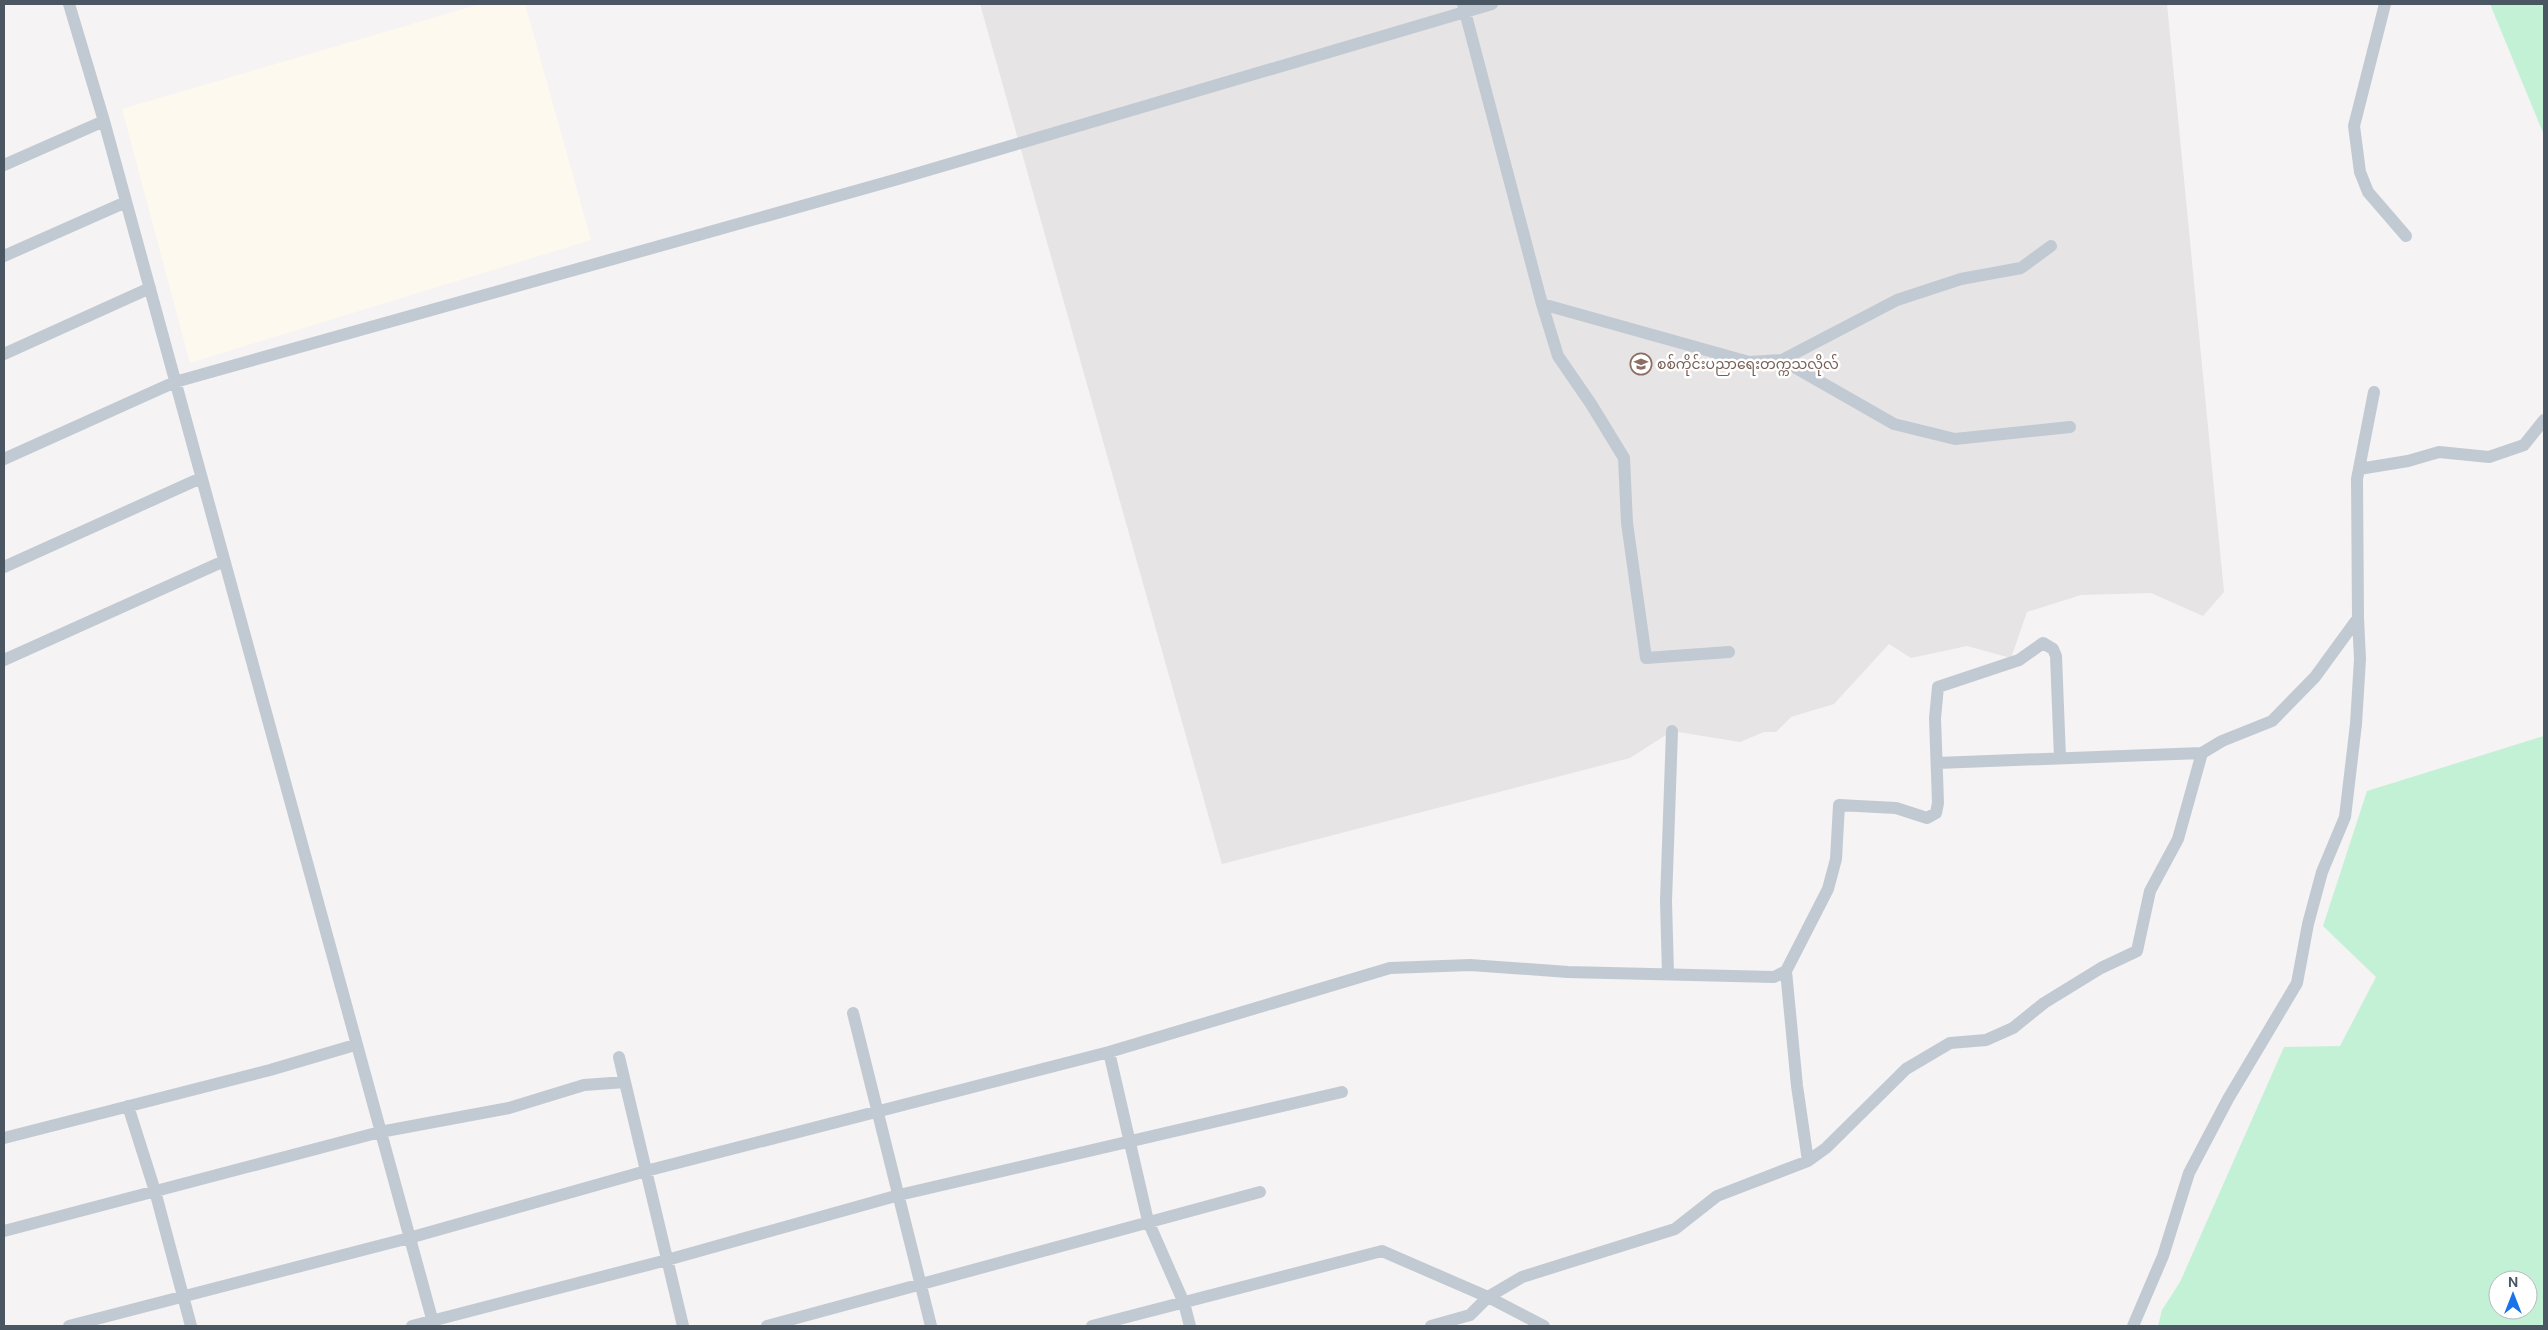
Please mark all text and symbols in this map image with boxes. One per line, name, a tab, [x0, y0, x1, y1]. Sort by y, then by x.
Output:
school or university icon: စစ်ကိုင်းပညာရေးတက္ကသလိုလ်	[1629, 352, 1653, 376]
place label: စစ်ကိုင်းပညာရေးတက္ကသလိုလ်	[1657, 354, 1839, 376]
north arrow	[2488, 1270, 2538, 1320]
text: N	[2508, 1273, 2518, 1291]

